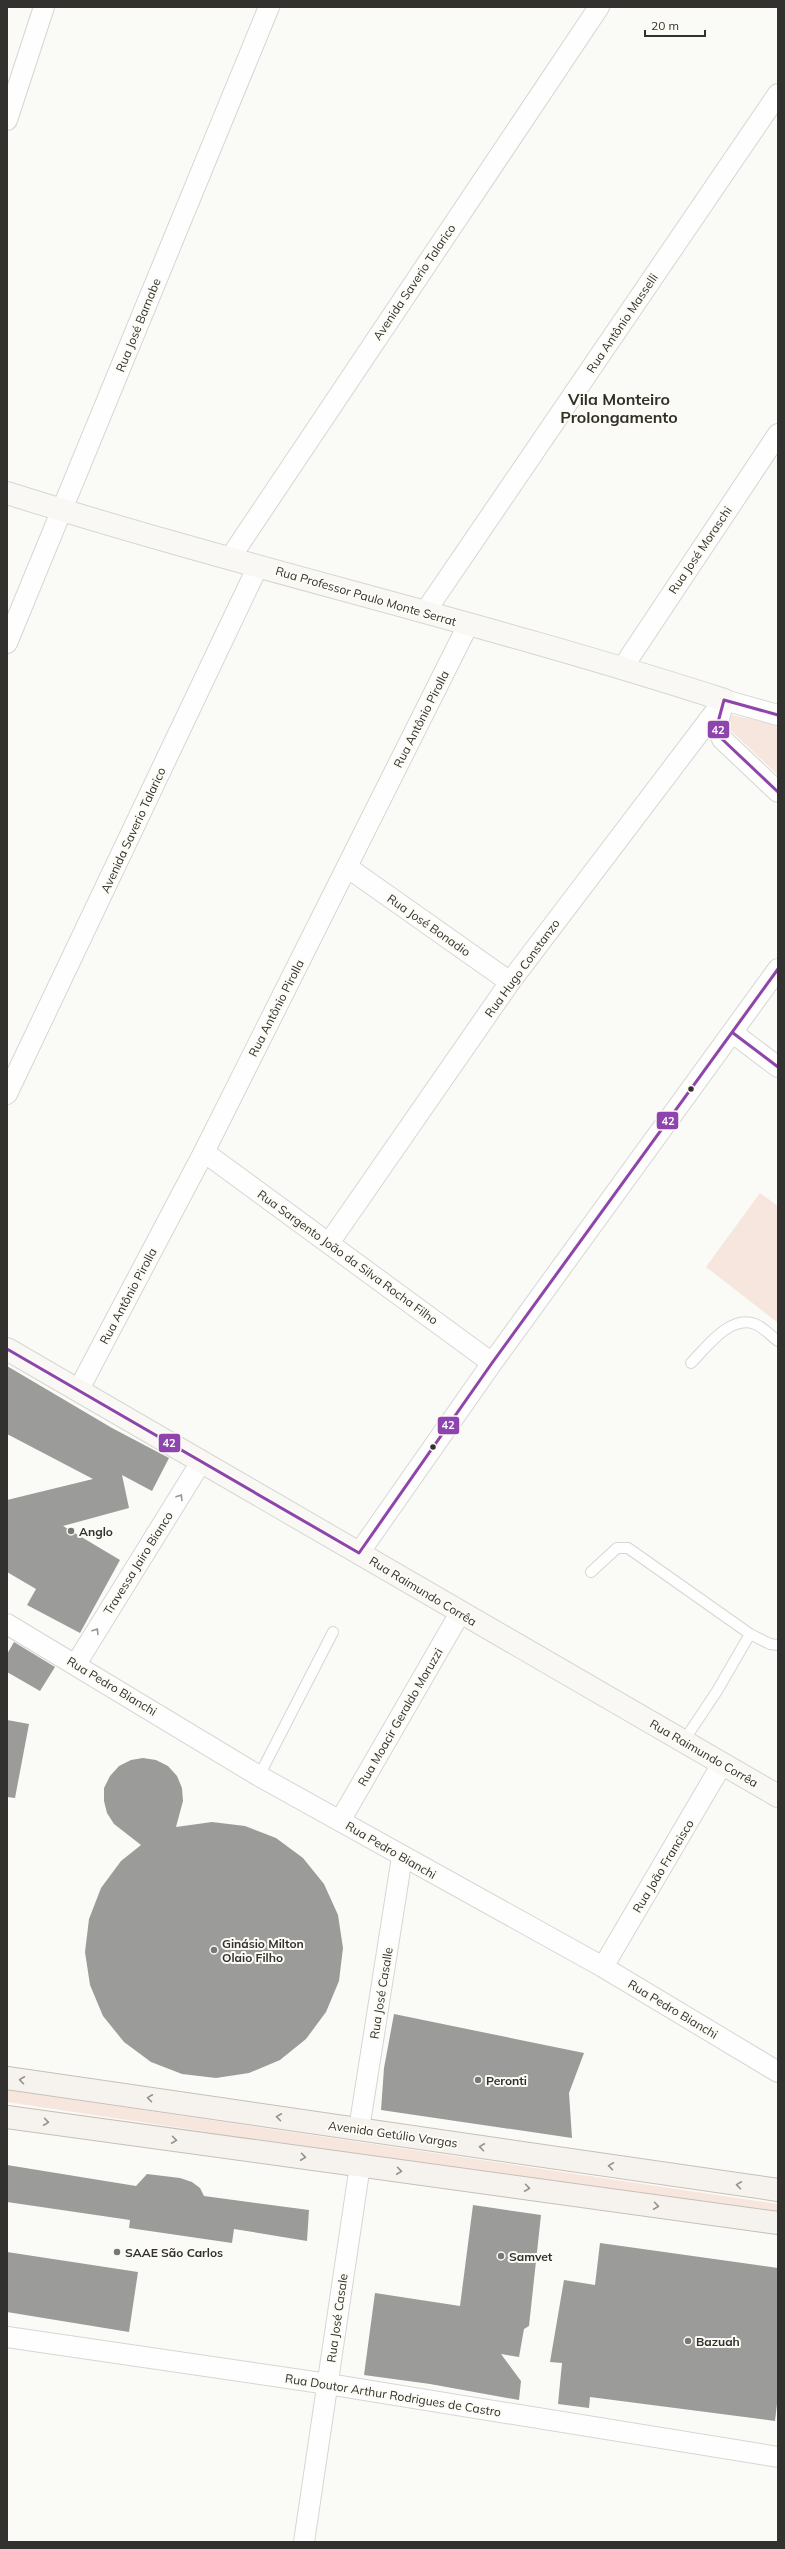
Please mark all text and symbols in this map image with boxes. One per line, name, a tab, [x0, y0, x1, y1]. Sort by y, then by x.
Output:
scale bar	[645, 12, 705, 38]
text: 20 m	[651, 18, 679, 33]
street label: Avenida Saverio Talarico	[370, 221, 459, 343]
street label: Rua Antônio Masselli	[583, 270, 661, 376]
street label: Rua José Barnabe	[112, 276, 164, 374]
district label: Vila Monteiro Prolongamento	[560, 389, 678, 427]
street label: Rua José Moraschi	[665, 503, 735, 597]
street label: Rua Professor Paulo Monte Serrat	[274, 563, 458, 629]
street label: Rua Antônio Pirolla	[390, 668, 452, 770]
line badge: 42	[707, 720, 730, 739]
text: 42	[711, 723, 725, 737]
street label: Avenida Saverio Talarico	[97, 765, 169, 895]
street label: Rua José Bonadio	[385, 891, 474, 959]
street label: Rua Hugo Constanzo	[481, 916, 563, 1020]
street label: Rua Antônio Pirolla	[245, 957, 307, 1059]
unlabelled marker	[686, 1084, 696, 1094]
line badge: 42	[656, 1111, 679, 1130]
text: 42	[661, 1114, 675, 1128]
street label: Rua Sargento João da Silva Rocha Filho	[255, 1186, 441, 1328]
street label: Rua Antônio Pirolla	[96, 1245, 160, 1347]
line badge: 42	[437, 1416, 460, 1435]
text: 42	[441, 1418, 455, 1432]
line badge: 42	[158, 1433, 181, 1453]
text: 42	[162, 1436, 176, 1450]
unlabelled marker	[428, 1442, 438, 1452]
one-way arrow	[175, 1494, 182, 1501]
street label: Travessa Jairo Bianco	[100, 1508, 176, 1617]
place label: Anglo	[79, 1524, 113, 1539]
marker: Anglo	[66, 1526, 76, 1536]
street label: Rua Raimundo Corrêa	[367, 1553, 479, 1629]
one-way arrow	[92, 1628, 99, 1635]
street label: Rua Moacir Geraldo Moruzzi	[354, 1645, 446, 1789]
street label: Rua Pedro Bianchi	[64, 1653, 160, 1719]
street label: Rua Raimundo Corrêa	[647, 1716, 761, 1790]
street label: Rua João Francisco	[629, 1817, 697, 1915]
street label: Rua Pedro Bianchi	[343, 1818, 439, 1882]
place label: Ginásio Milton Olaio Filho	[222, 1936, 304, 1965]
marker: Ginásio Milton Olaio Filho	[209, 1945, 219, 1955]
street label: Rua José Casalle	[366, 1946, 396, 2040]
street label: Rua Pedro Bianchi	[625, 1976, 721, 2042]
place label: Peronti	[486, 2073, 527, 2088]
marker: Peronti	[473, 2075, 483, 2085]
one-way arrow	[18, 2076, 25, 2085]
one-way arrow	[147, 2094, 153, 2103]
one-way arrow	[276, 2113, 282, 2122]
one-way arrow	[43, 2117, 49, 2126]
street label: Avenida Getúlio Vargas	[327, 2117, 459, 2151]
one-way arrow	[171, 2135, 178, 2144]
one-way arrow	[479, 2143, 485, 2152]
one-way arrow	[300, 2153, 306, 2162]
one-way arrow	[608, 2162, 614, 2171]
one-way arrow	[395, 2166, 402, 2175]
one-way arrow	[736, 2181, 742, 2190]
one-way arrow	[524, 2183, 530, 2192]
one-way arrow	[653, 2201, 659, 2210]
place label: SAAE São Carlos	[125, 2245, 223, 2260]
marker: SAAE São Carlos	[112, 2247, 122, 2257]
place label: Samvet	[509, 2249, 553, 2264]
marker: Samvet	[496, 2251, 506, 2261]
street label: Rua José Casale	[323, 2273, 351, 2363]
place label: Bazuah	[696, 2334, 740, 2349]
marker: Bazuah	[683, 2336, 693, 2346]
street label: Rua Doutor Arthur Rodrigues de Castro	[284, 2371, 502, 2420]

